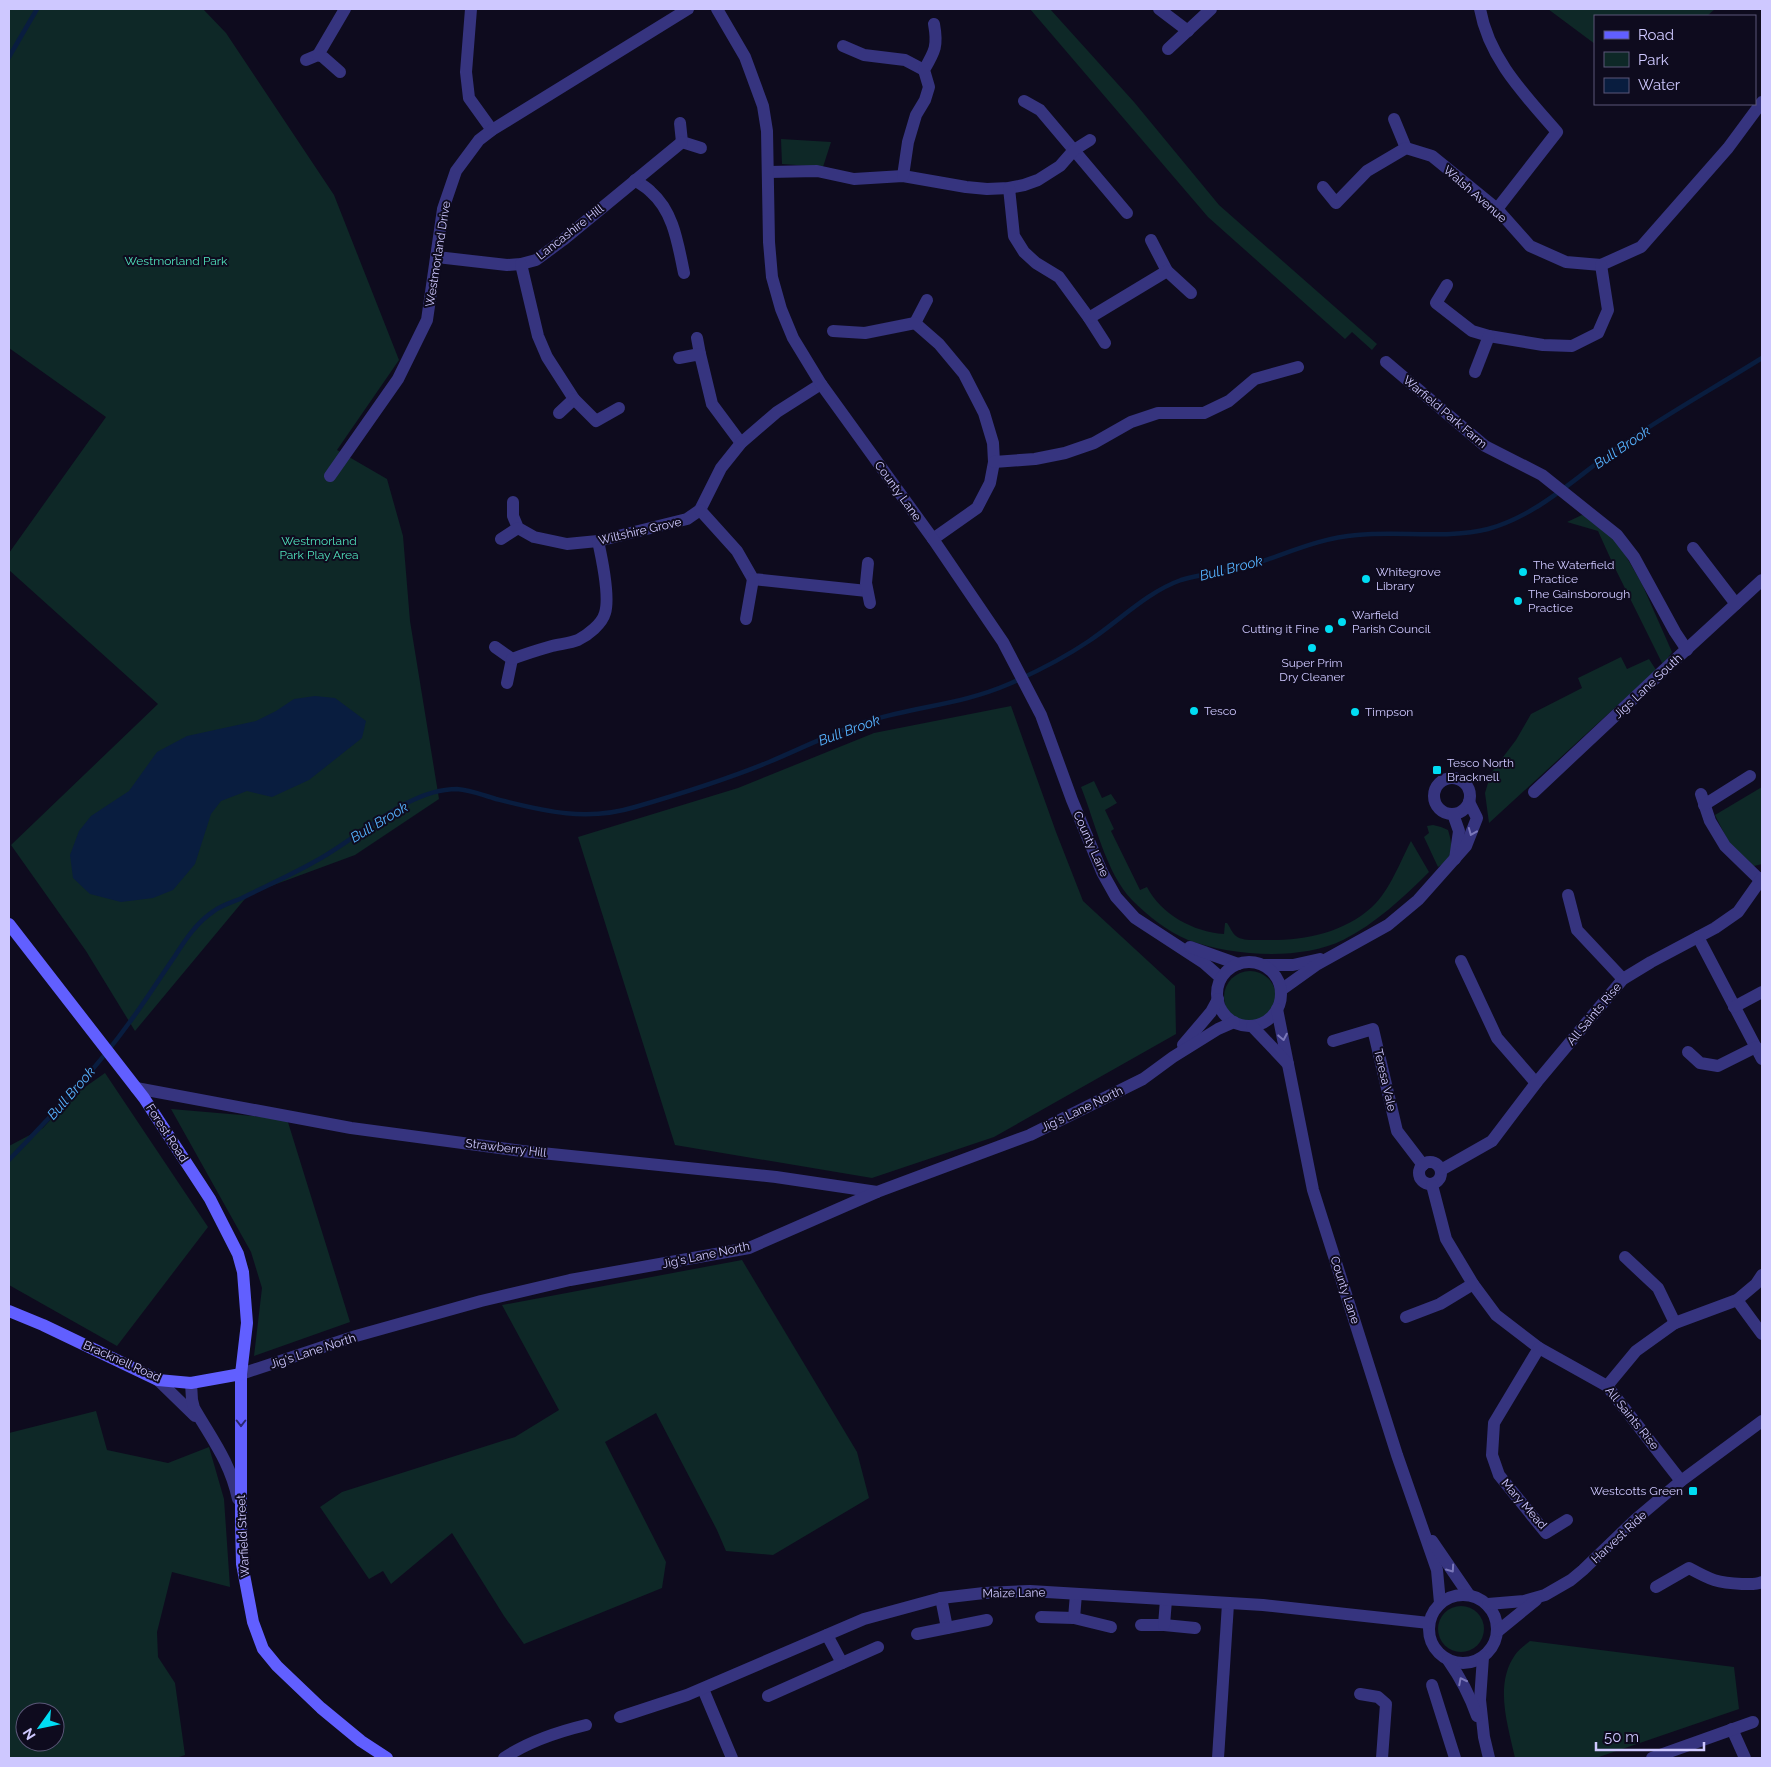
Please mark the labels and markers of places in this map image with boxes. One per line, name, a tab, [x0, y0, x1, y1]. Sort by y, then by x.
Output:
place label: The Waterfield Practice	[1533, 558, 1614, 586]
place label: Whitegrove Library	[1376, 565, 1441, 593]
marker: The Waterfield Practice	[1517, 566, 1529, 578]
marker: Whitegrove Library	[1360, 573, 1372, 585]
place label: The Gainsborough Practice	[1528, 587, 1630, 615]
marker: The Gainsborough Practice	[1512, 595, 1524, 607]
place label: Warfield Parish Council	[1352, 608, 1431, 636]
marker: Warfield Parish Council	[1336, 616, 1348, 628]
place label: Cutting it Fine	[1242, 622, 1319, 636]
marker: Cutting it Fine	[1323, 623, 1335, 635]
marker: Super Prim Dry Cleaner	[1306, 642, 1318, 654]
place label: Super Prim Dry Cleaner	[1279, 656, 1345, 684]
place label: Tesco	[1204, 704, 1237, 718]
marker: Tesco	[1188, 705, 1200, 717]
place label: Timpson	[1365, 705, 1413, 719]
marker: Timpson	[1349, 706, 1361, 718]
place label: Tesco North Bracknell	[1447, 756, 1514, 784]
marker: Tesco North Bracknell	[1431, 764, 1443, 776]
place label: Westcotts Green	[1590, 1484, 1683, 1498]
marker: Westcotts Green	[1687, 1485, 1699, 1497]

